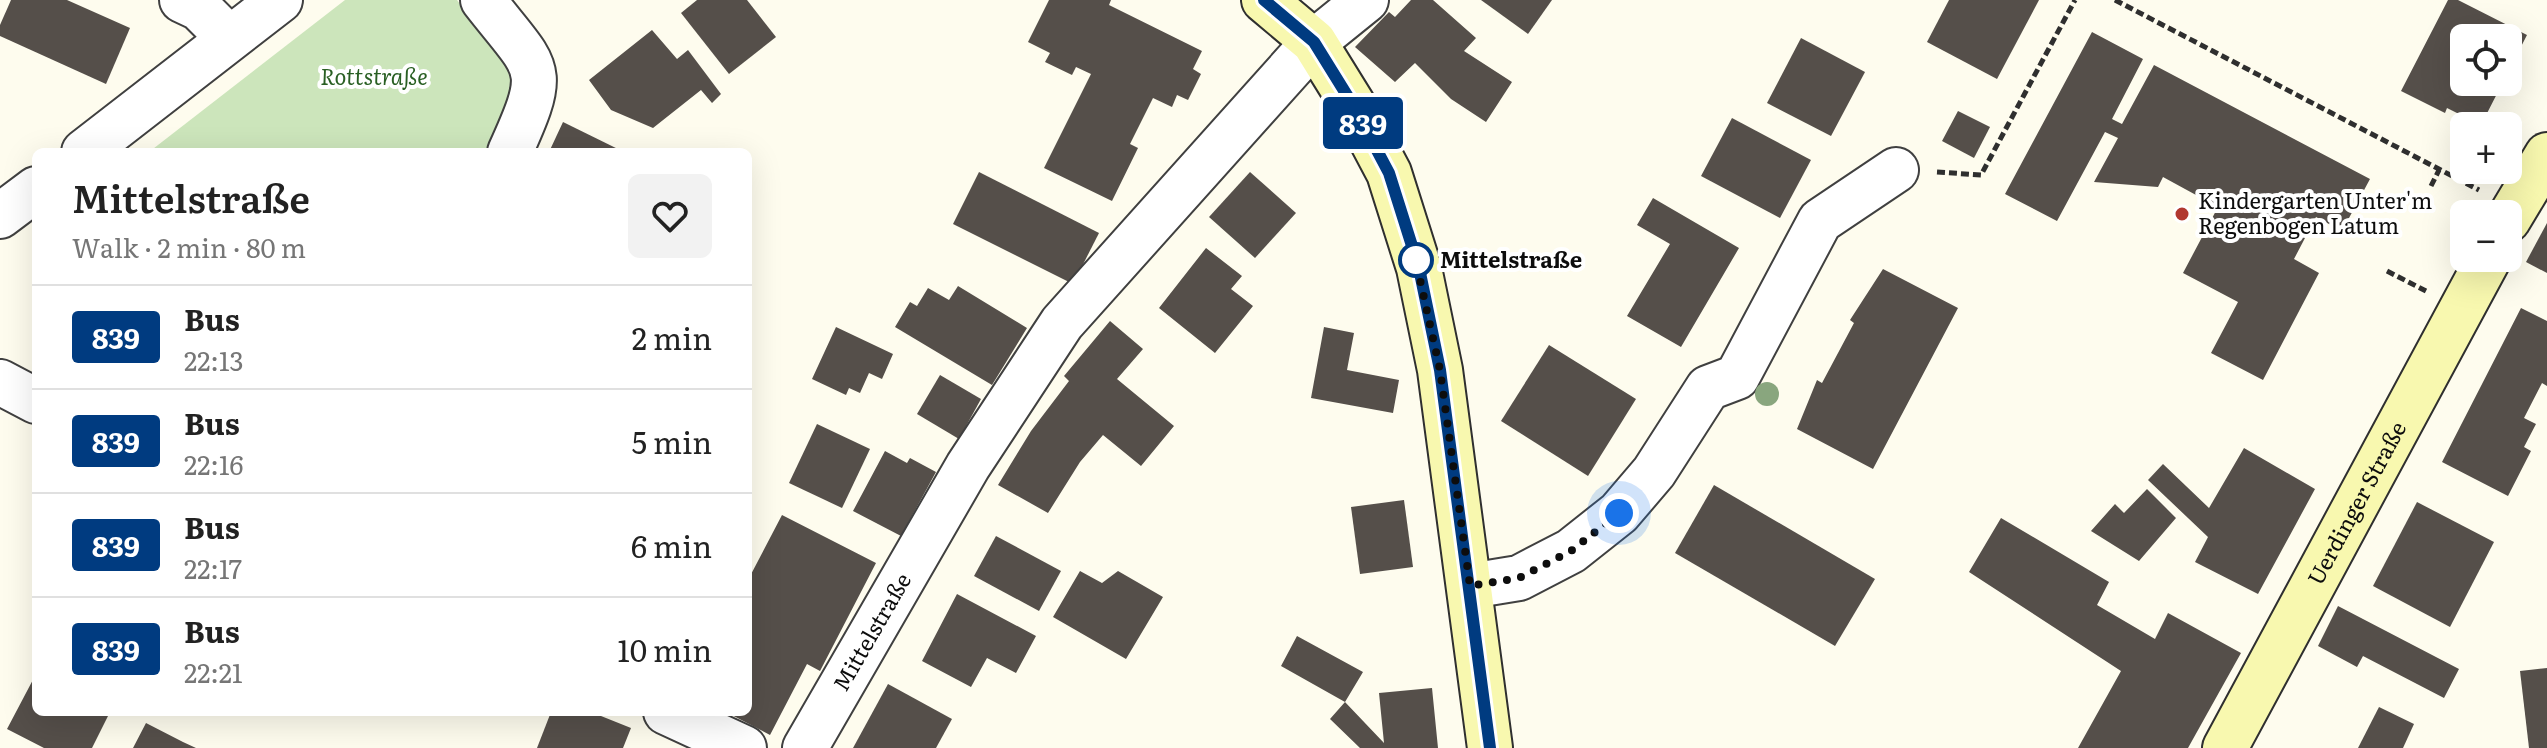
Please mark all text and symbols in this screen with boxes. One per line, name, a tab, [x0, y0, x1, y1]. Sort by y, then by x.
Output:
map controls	[2450, 24, 2522, 272]
button: locate	[2450, 24, 2522, 96]
park label: Rottstraße	[320, 59, 428, 92]
line badge: 839	[1317, 97, 1409, 149]
text: 839	[1339, 102, 1387, 144]
button: +	[2450, 112, 2522, 184]
text: Mittelstraße	[72, 168, 310, 225]
button: heart	[628, 174, 712, 258]
place label: Kindergarten Unter'm Regenbogen Latum	[2198, 183, 2432, 241]
button: −	[2450, 200, 2522, 272]
marker: Kindergarten Unter'm Regenbogen Latum	[2173, 205, 2191, 223]
text: Walk · 2 min · 80 m	[72, 227, 306, 266]
place label: Mittelstraße	[1440, 242, 1582, 275]
marker: Mittelstraße	[1399, 243, 1433, 277]
text: Bus	[184, 296, 240, 340]
text: 2 min	[632, 315, 712, 359]
text: 839	[92, 316, 140, 358]
text: 22:13	[184, 340, 244, 379]
text: Bus	[184, 400, 240, 444]
street label: Uerdinger Straße	[2298, 415, 2413, 590]
text: 5 min	[632, 419, 712, 463]
text: 839	[92, 420, 140, 462]
text: 22:16	[184, 444, 244, 483]
your location	[1599, 493, 1639, 533]
text: Bus	[184, 504, 240, 548]
text: 6 min	[631, 523, 712, 567]
text: 839	[92, 524, 140, 566]
text: 22:17	[184, 548, 242, 587]
street label: Mittelstraße	[824, 566, 918, 696]
text: Bus	[184, 608, 240, 652]
text: 10 min	[618, 627, 712, 671]
text: 839	[92, 628, 140, 670]
text: 22:21	[184, 652, 243, 691]

